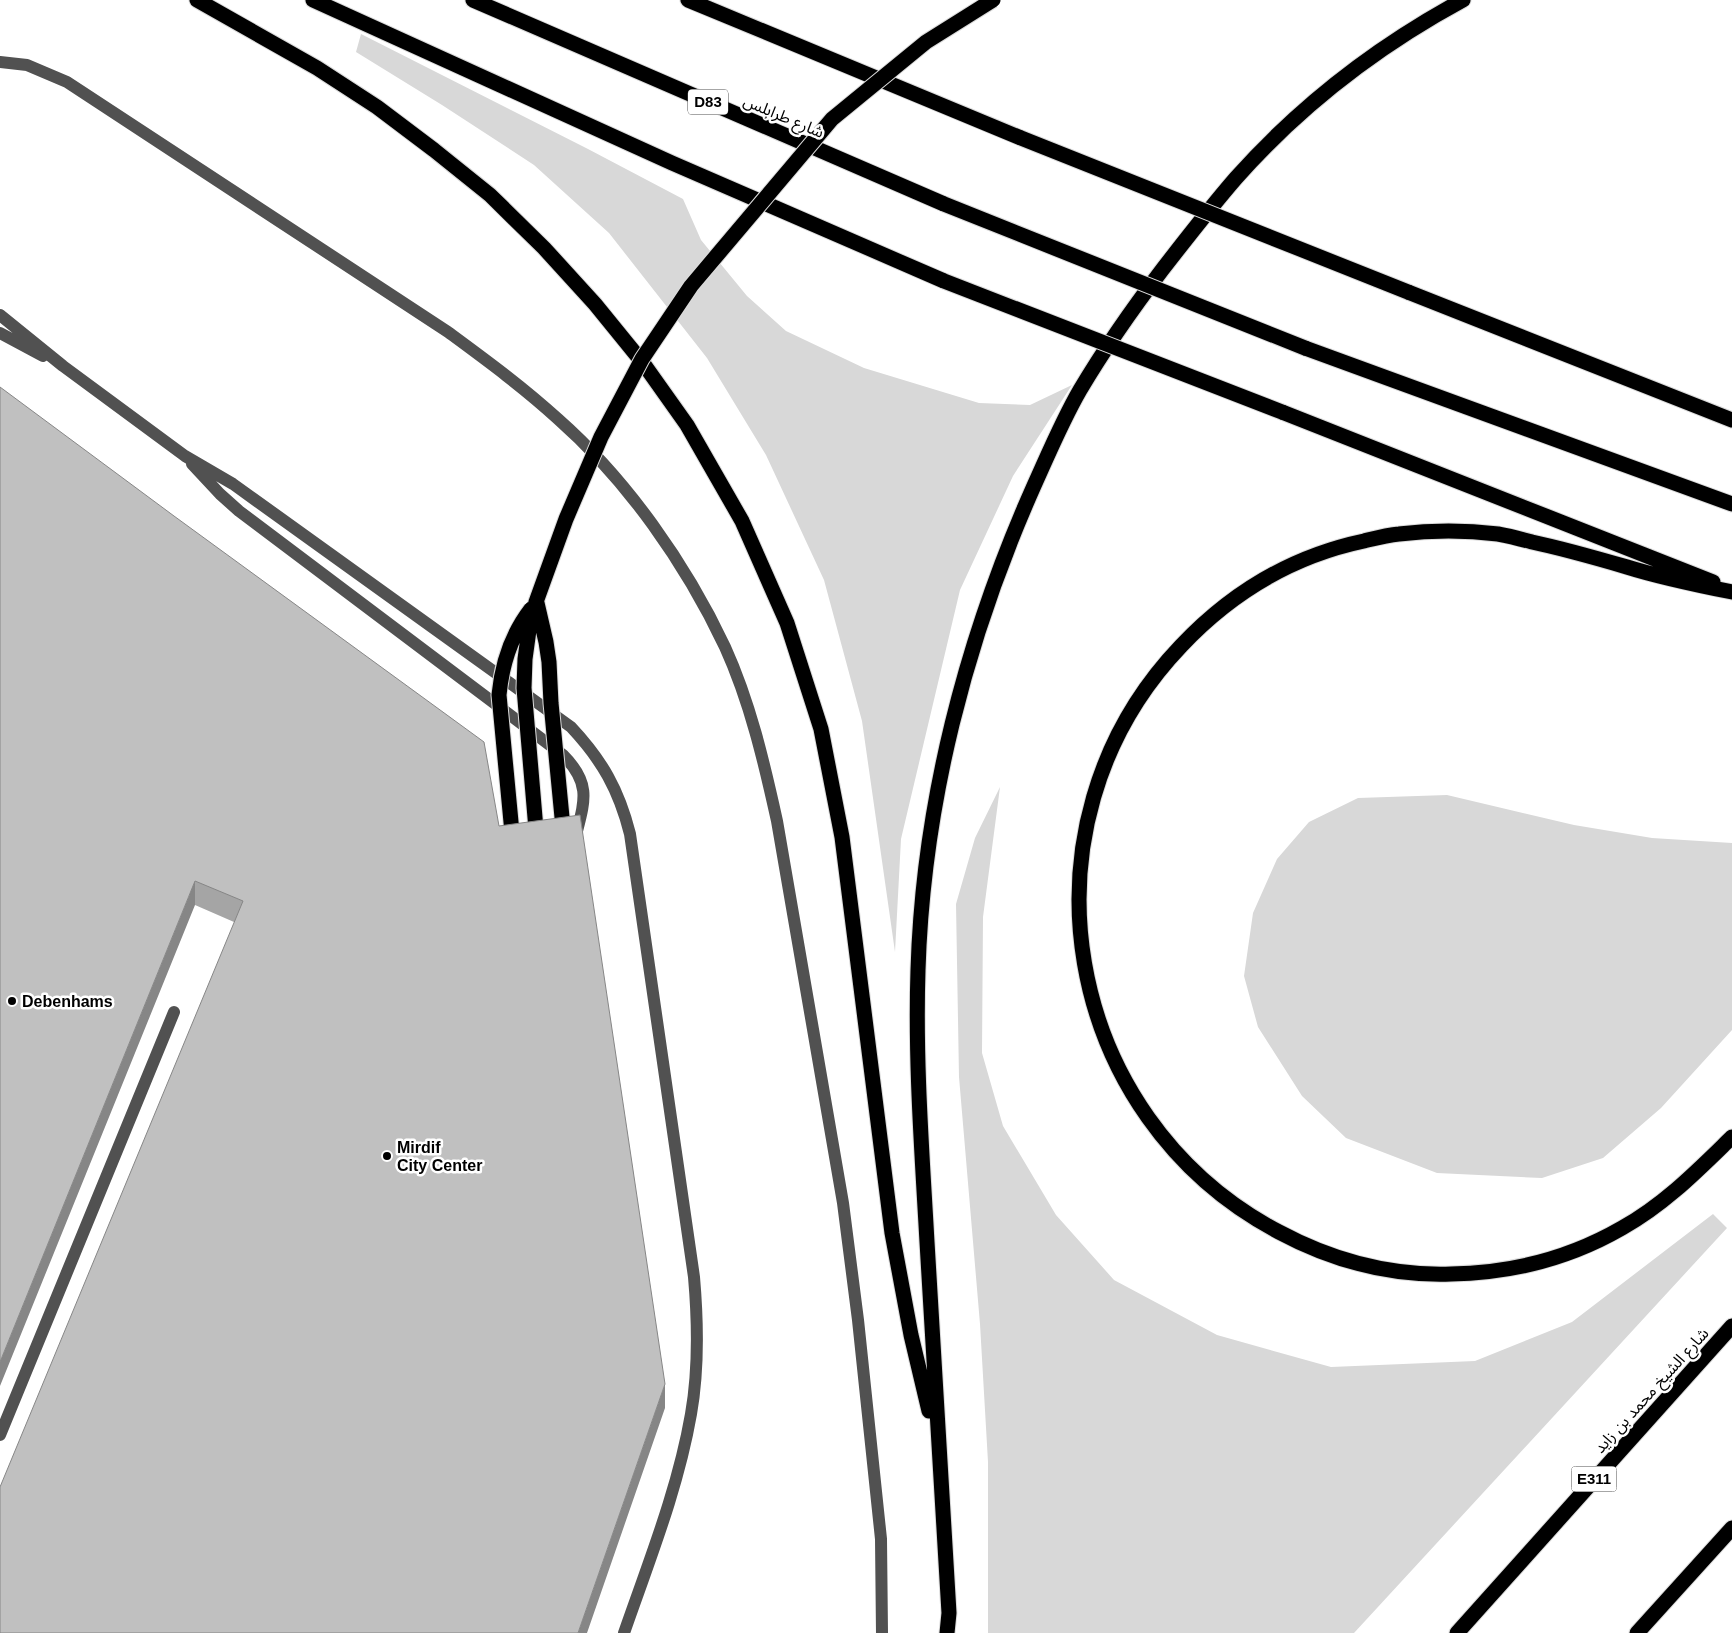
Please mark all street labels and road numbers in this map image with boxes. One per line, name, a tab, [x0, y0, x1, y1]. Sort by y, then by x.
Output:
road number: D83	[688, 90, 728, 114]
street label: شارع طرابلس	[740, 92, 827, 145]
street label: شارع الشيخ محمد بن زايد	[1591, 1325, 1715, 1459]
road number: E311	[1572, 1466, 1616, 1492]

